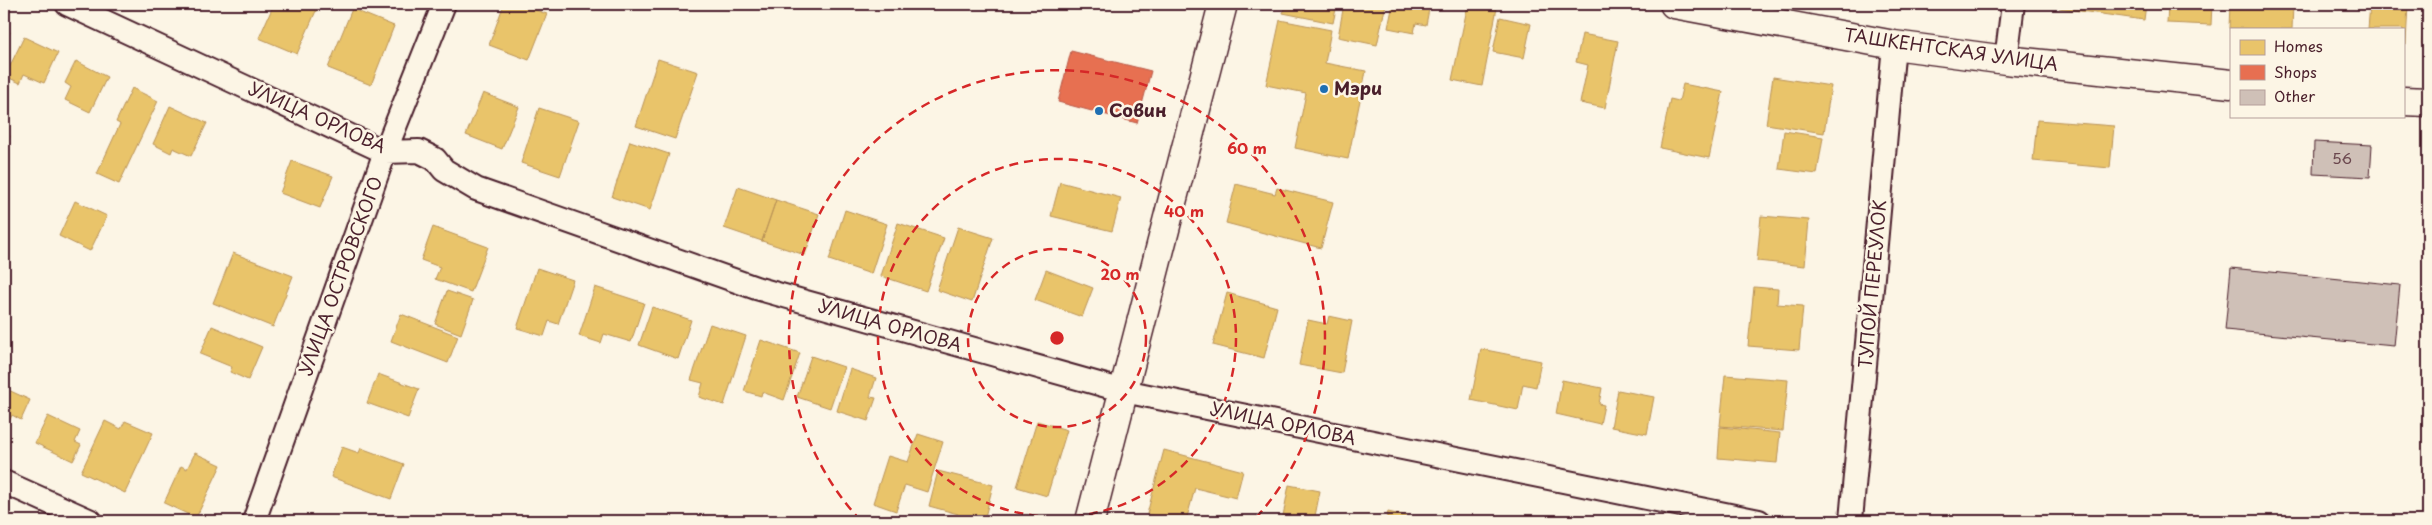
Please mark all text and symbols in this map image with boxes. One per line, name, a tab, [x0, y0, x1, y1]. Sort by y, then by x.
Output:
street label: ТАШКЕНТСКАЯ УЛИЦА	[1842, 20, 2060, 77]
legend	[2230, 28, 2404, 118]
text: Homes	[2274, 34, 2323, 57]
text: Shops	[2274, 60, 2317, 83]
street label: УЛИЦА ОРЛОВА	[244, 74, 391, 159]
place label: Мэри	[1334, 74, 1382, 101]
marker: Мэри	[1318, 83, 1330, 95]
text: Other	[2274, 84, 2315, 107]
place label: Совин	[1109, 96, 1167, 123]
marker: Совин	[1093, 105, 1105, 117]
text: 60 m	[1227, 136, 1267, 159]
house number: 56	[2332, 146, 2352, 169]
street label: УЛИЦА ОСТРОВСКОГО	[291, 172, 388, 379]
text: 40 m	[1164, 199, 1204, 222]
street label: ТУПОЙ ПЕРЕУЛОК	[1851, 199, 1892, 369]
text: 20 m	[1101, 262, 1139, 285]
street label: УЛИЦА ОРЛОВА	[816, 291, 965, 358]
centre of rings	[1048, 329, 1066, 347]
street label: УЛИЦА ОРЛОВА	[1208, 394, 1359, 451]

